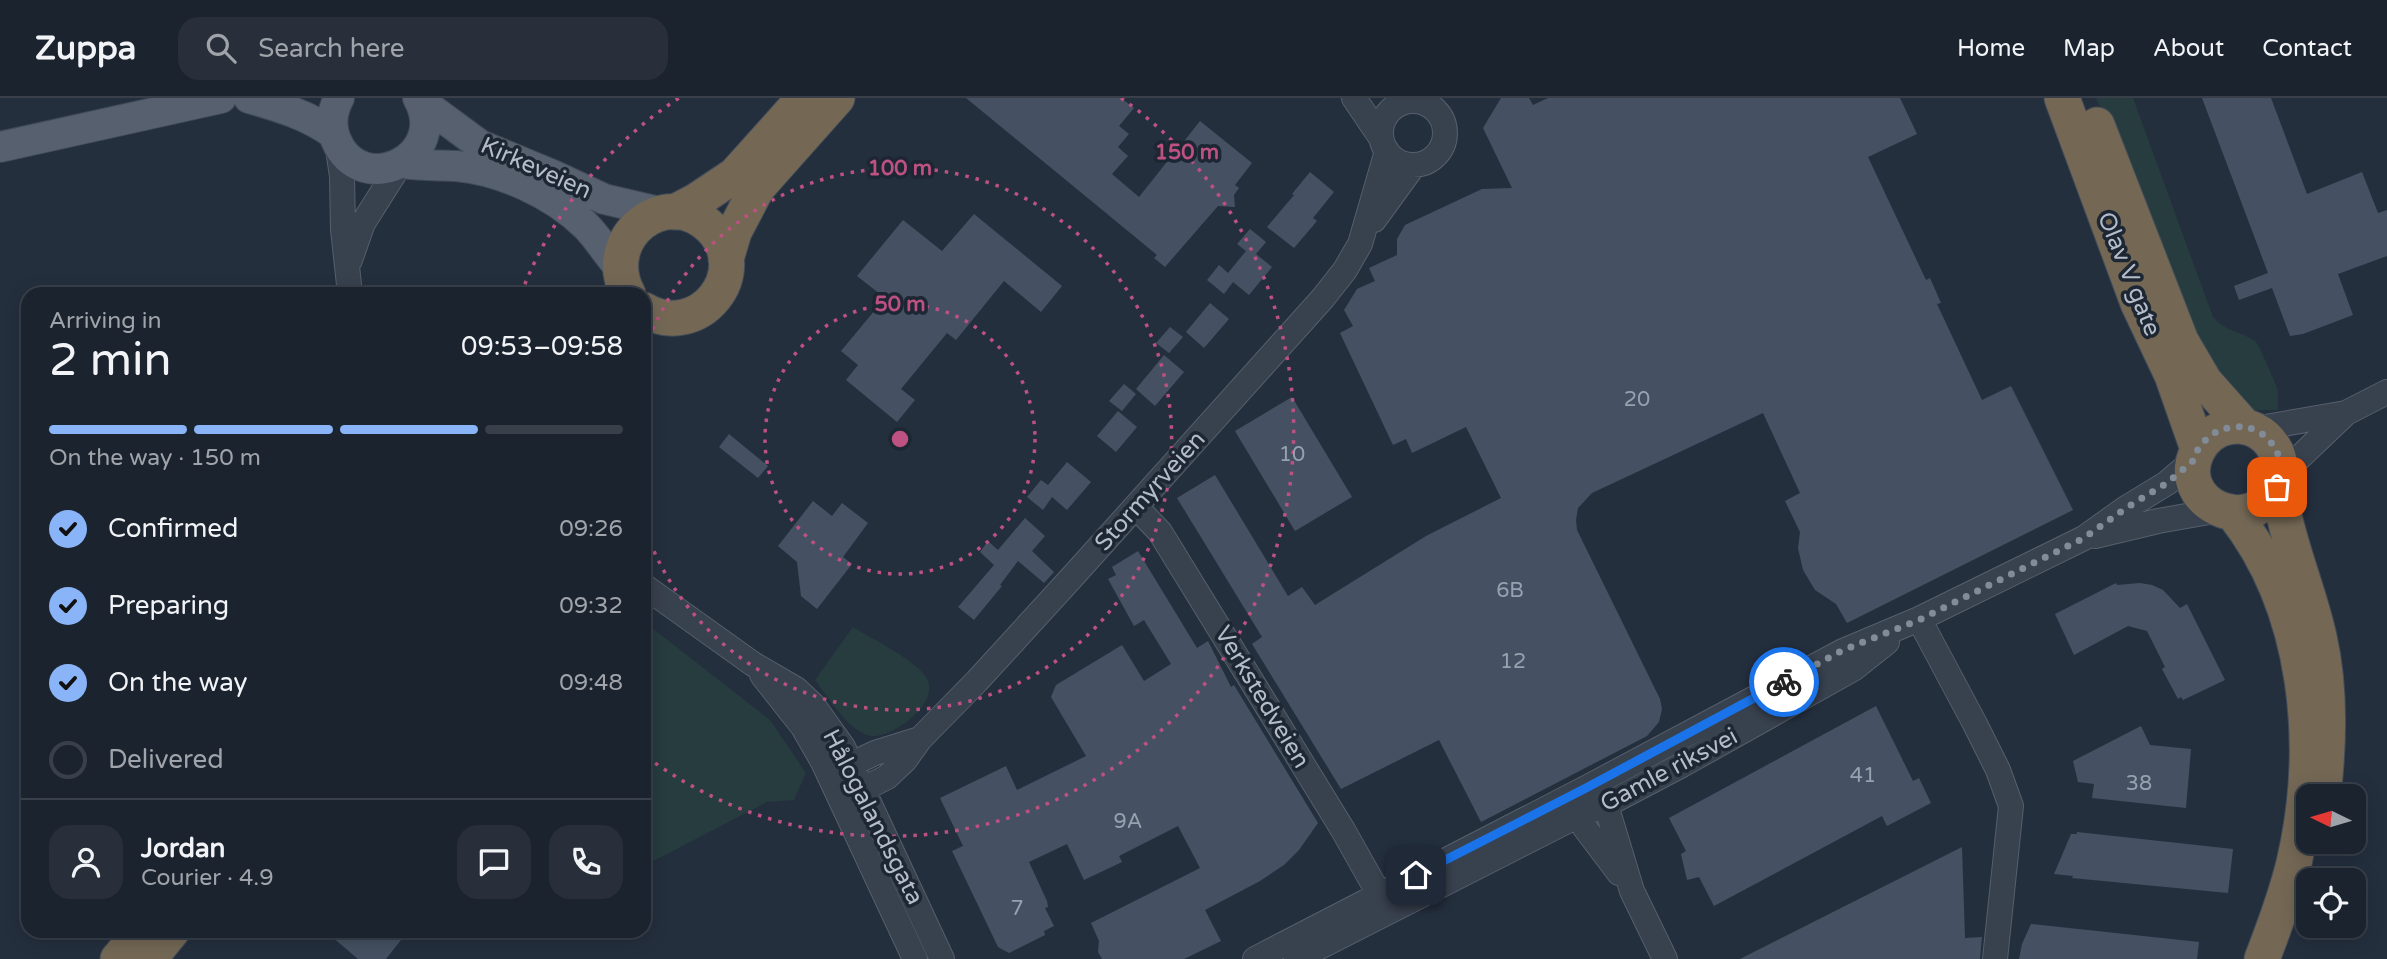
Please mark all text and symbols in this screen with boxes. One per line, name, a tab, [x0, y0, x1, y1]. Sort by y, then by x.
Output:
search box	[178, 17, 668, 80]
text: Zuppa	[35, 29, 136, 68]
icon: search	[202, 29, 240, 67]
text: Search here	[258, 33, 405, 64]
text: Home	[1957, 34, 2025, 63]
text: Map	[2063, 34, 2115, 63]
text: About	[2153, 34, 2224, 63]
text: Contact	[2262, 34, 2352, 63]
street label: Kirkeveien	[476, 131, 596, 205]
text: 150 m	[1155, 140, 1219, 165]
text: 100 m	[868, 156, 932, 181]
street label: Olav V gate	[2091, 208, 2167, 340]
text: 50 m	[874, 292, 926, 317]
text: Arriving in	[49, 307, 162, 335]
text: 09:53–09:58	[461, 331, 623, 362]
text: 2 min	[49, 333, 172, 388]
house number: 20	[1624, 387, 1650, 412]
street label: Stormyrveien	[1089, 425, 1211, 557]
centre of rings	[888, 427, 912, 451]
house number: 10	[1279, 442, 1305, 467]
text: On the way · 150 m	[49, 444, 261, 472]
pin	[2247, 457, 2307, 517]
icon: bag	[2258, 468, 2296, 506]
icon: check	[49, 510, 87, 548]
text: Confirmed	[108, 513, 238, 544]
text: 09:26	[559, 515, 623, 543]
house number: 6B	[1496, 578, 1524, 603]
icon: check	[49, 587, 87, 625]
text: Preparing	[108, 590, 229, 621]
text: 09:32	[559, 592, 623, 620]
street label: Verkstedveien	[1208, 621, 1316, 773]
courier	[1749, 647, 1819, 717]
house number: 12	[1500, 649, 1526, 674]
icon: bike	[1765, 663, 1803, 701]
icon: check	[49, 664, 87, 702]
text: On the way	[108, 667, 248, 698]
text: 09:48	[559, 669, 623, 697]
street label: Gamle riksvei	[1595, 722, 1743, 818]
street label: Hålogalandsgata	[816, 725, 930, 909]
text: Delivered	[108, 744, 224, 775]
house number: 41	[1850, 763, 1876, 788]
house number: 38	[2126, 771, 2152, 796]
north arrow	[2296, 784, 2366, 854]
map controls	[2296, 784, 2366, 938]
house number: 9A	[1114, 809, 1142, 834]
button: person	[49, 825, 123, 899]
button: chat	[457, 825, 531, 899]
button: phone	[549, 825, 623, 899]
text: Jordan	[141, 833, 225, 864]
pin	[1386, 845, 1446, 905]
icon: home	[1397, 856, 1435, 894]
text: Courier · 4.9	[141, 864, 274, 892]
button: locate	[2296, 868, 2366, 938]
house number: 7	[1010, 896, 1024, 921]

